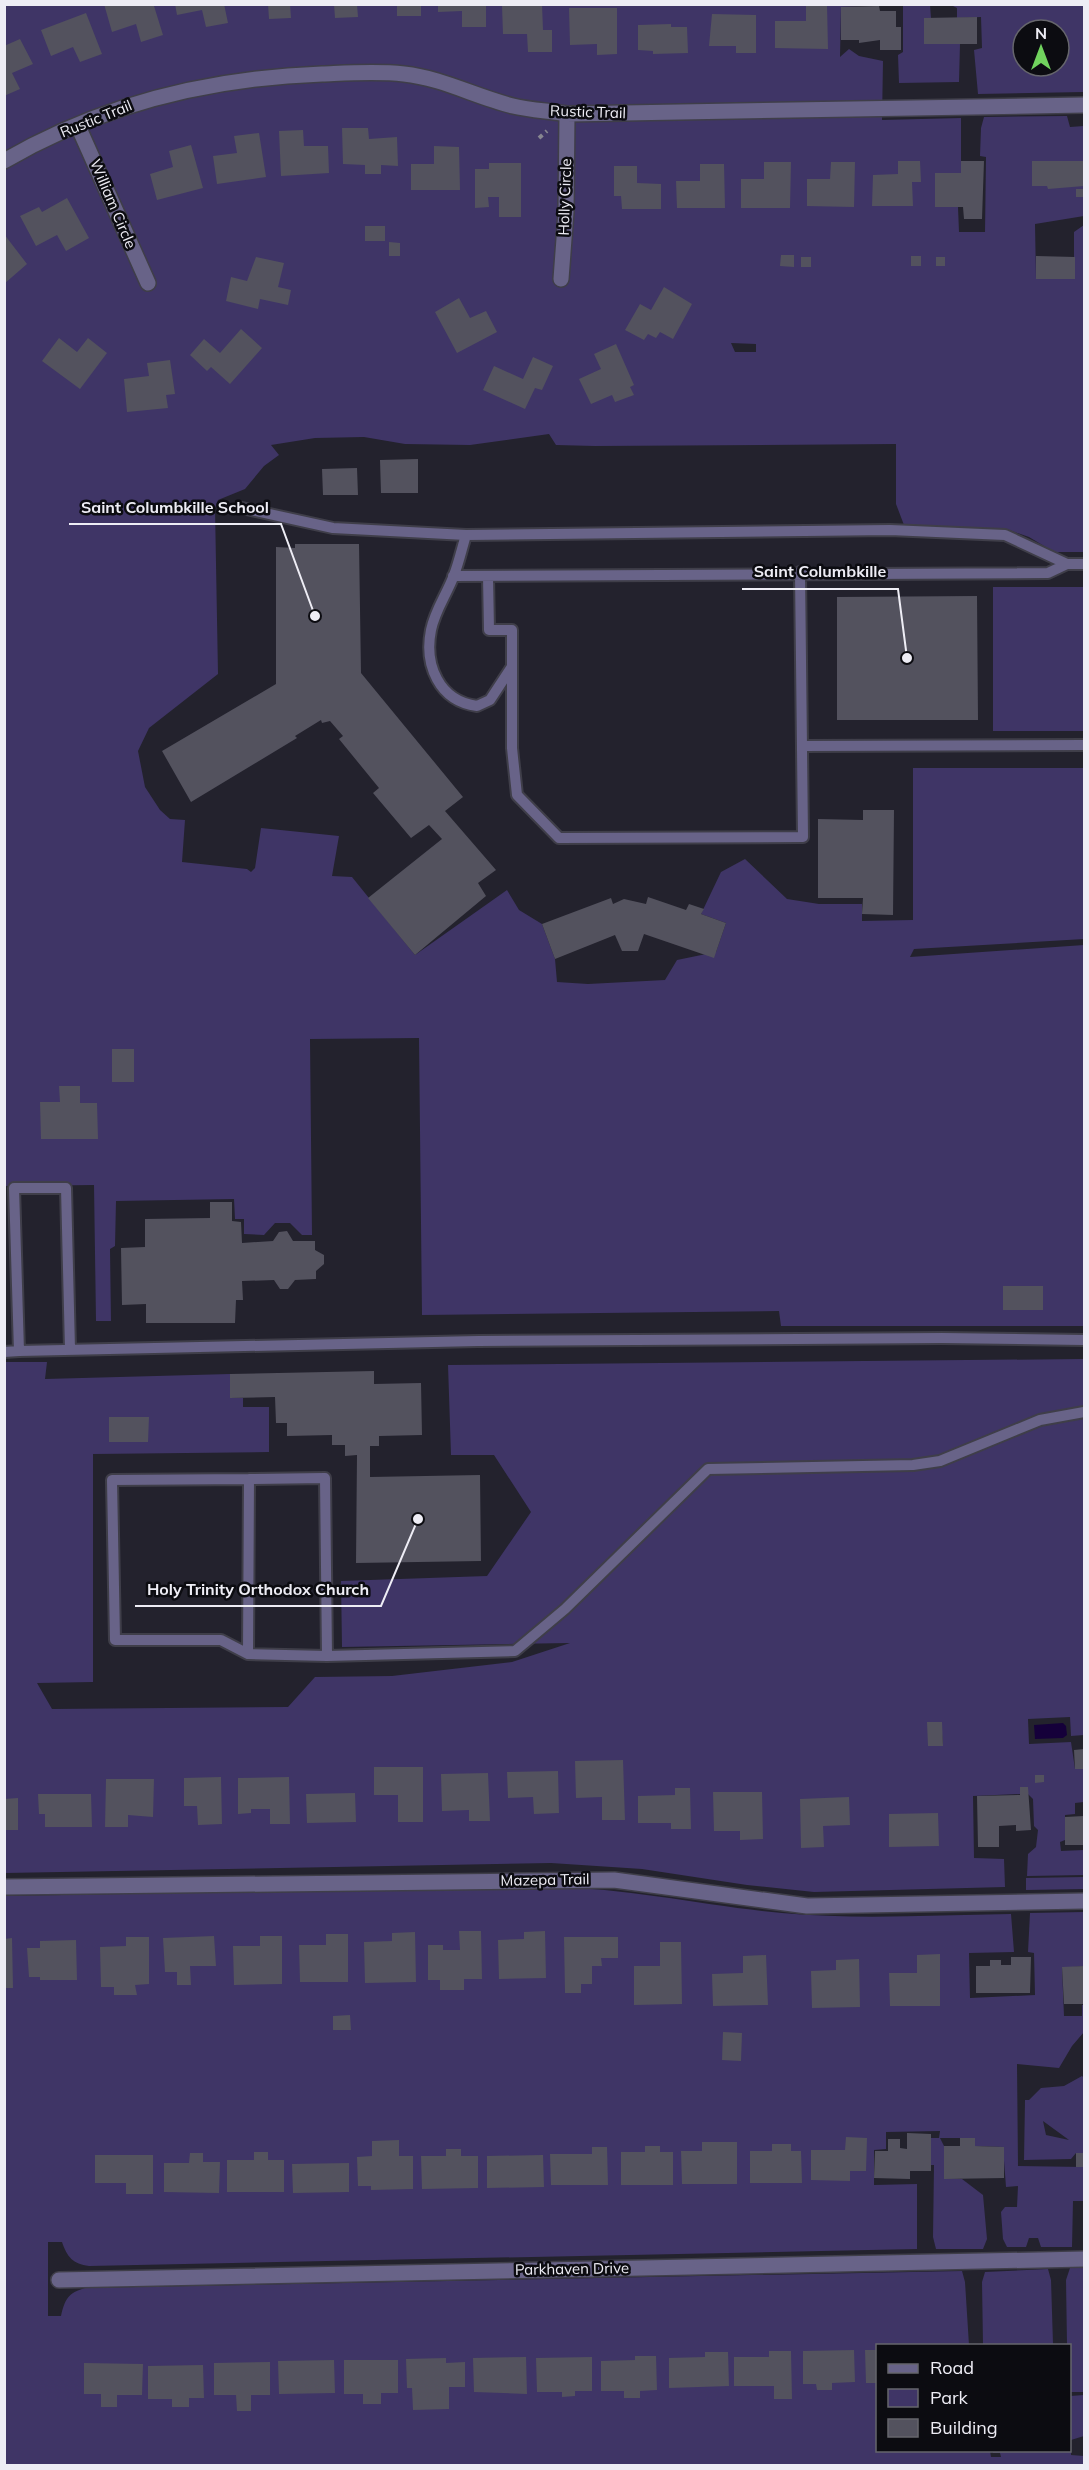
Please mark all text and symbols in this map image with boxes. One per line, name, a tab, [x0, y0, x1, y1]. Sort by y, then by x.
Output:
north arrow	[1011, 18, 1071, 78]
text: N	[1035, 23, 1047, 43]
street label: Rustic Trail	[57, 95, 135, 142]
street label: Rustic Trail	[550, 101, 626, 122]
street label: William Circle	[86, 156, 141, 251]
street label: Holly Circle	[554, 158, 575, 236]
callout: Saint Columbkille School	[69, 490, 281, 524]
text: Saint Columbkille School	[81, 497, 269, 517]
callout: Saint Columbkille	[742, 555, 898, 589]
text: Saint Columbkille	[754, 561, 886, 581]
callout: Holy Trinity Orthodox Church	[135, 1572, 381, 1606]
text: Holy Trinity Orthodox Church	[147, 1579, 369, 1599]
street label: Mazepa Trail	[500, 1869, 590, 1890]
street label: Parkhaven Drive	[515, 2258, 629, 2279]
legend	[876, 2344, 1071, 2452]
text: Road	[930, 2356, 974, 2379]
text: Park	[930, 2386, 969, 2409]
text: Building	[930, 2416, 998, 2439]

